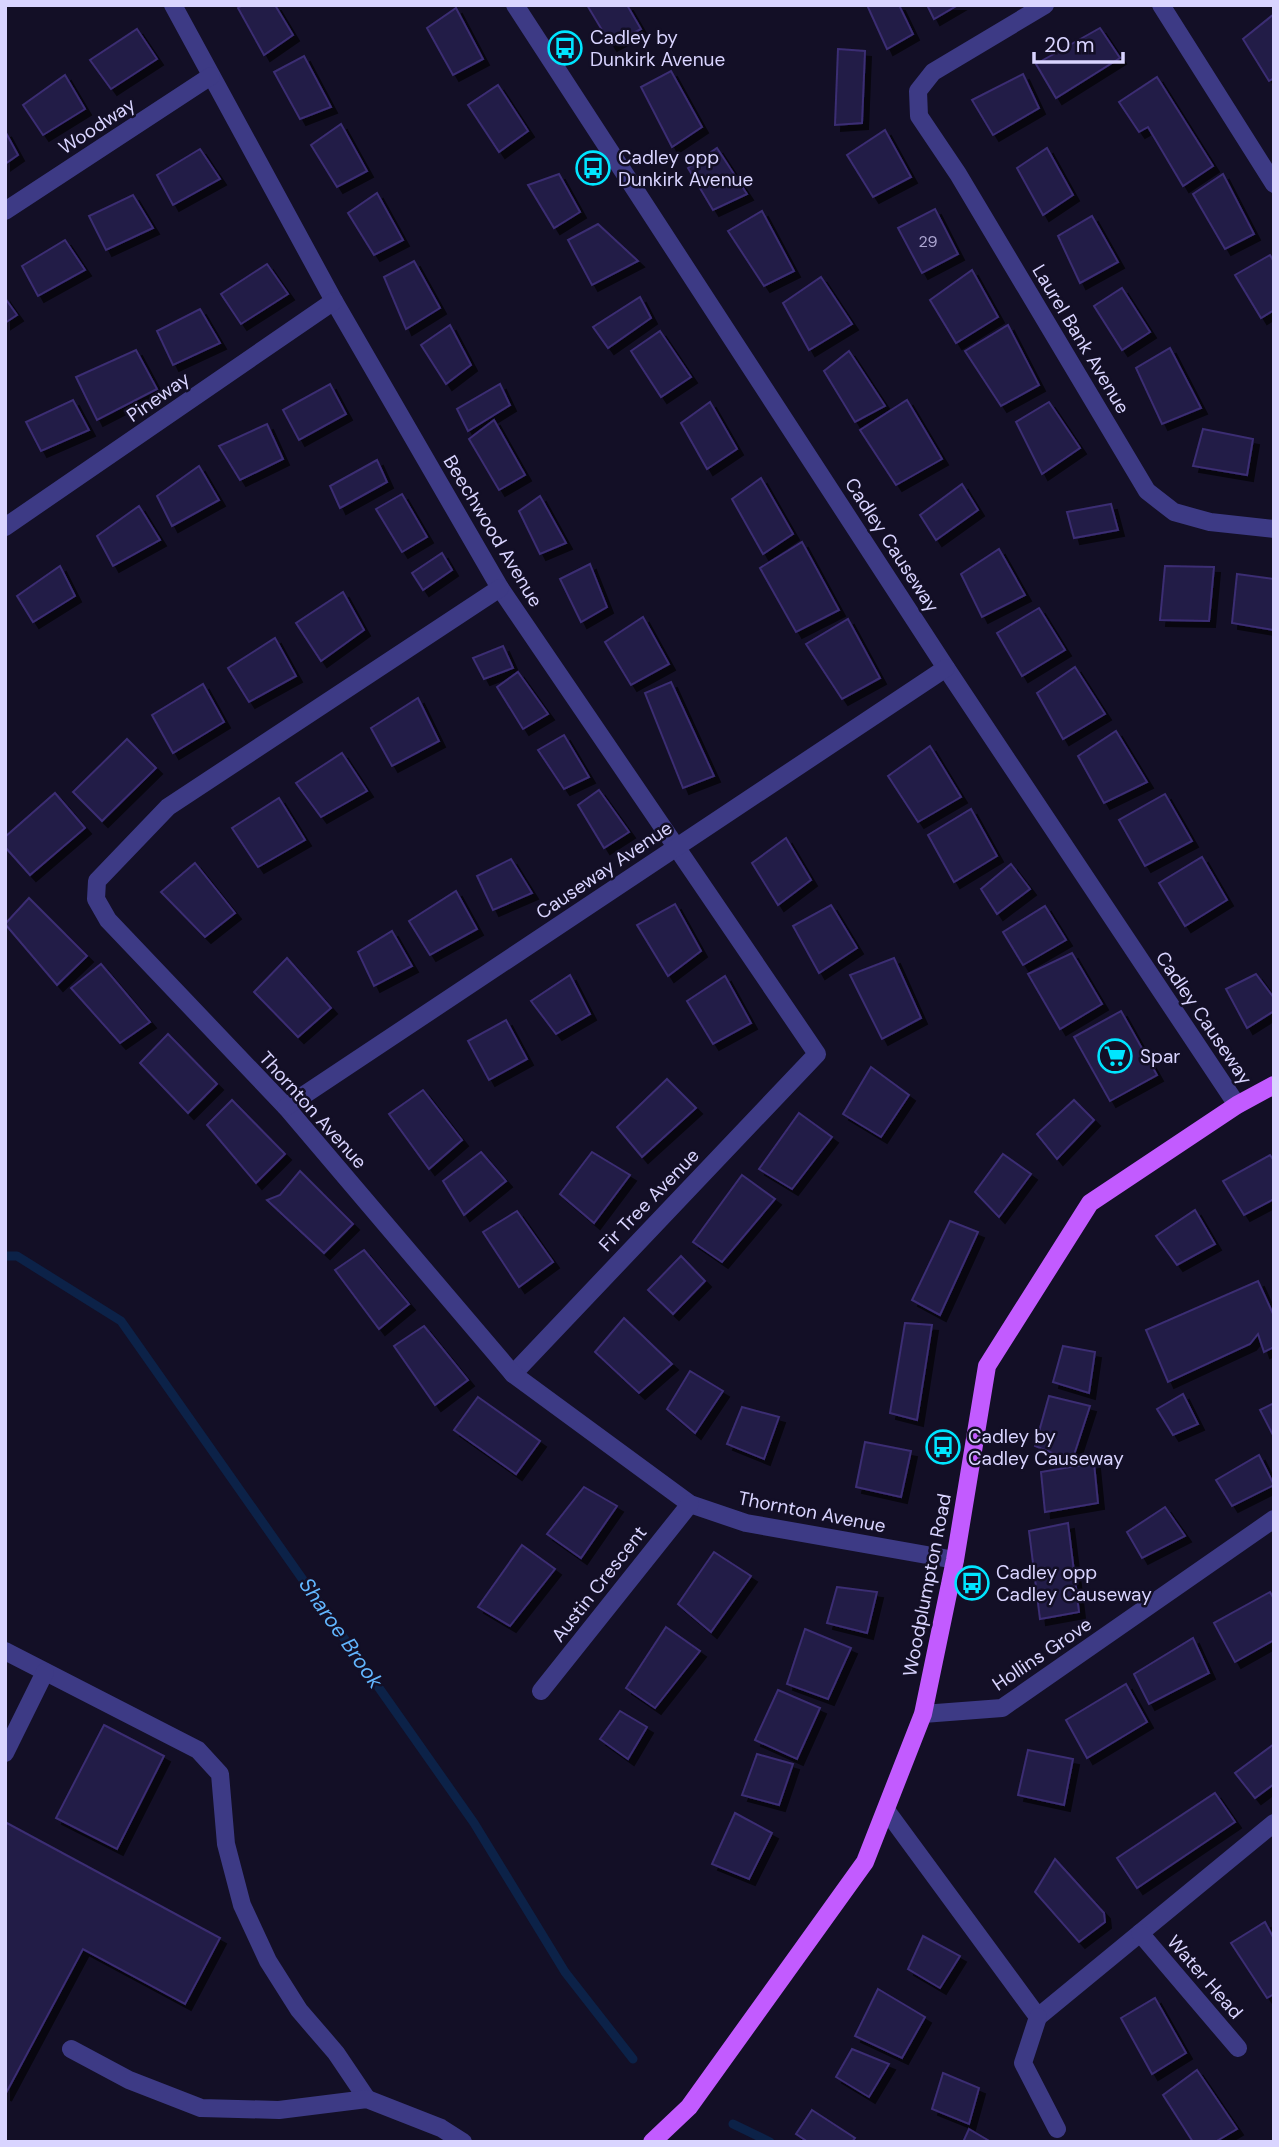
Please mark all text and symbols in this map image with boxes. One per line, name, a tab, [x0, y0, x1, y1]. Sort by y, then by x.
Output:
scale bar	[1034, 21, 1123, 65]
place label: Cadley by Dunkirk Avenue	[590, 25, 725, 72]
bus stop icon: Cadley by Dunkirk Avenue	[546, 29, 584, 67]
text: 20 m	[1044, 31, 1095, 59]
street label: Woodway	[54, 92, 141, 160]
place label: Cadley opp Dunkirk Avenue	[618, 145, 753, 192]
bus stop icon: Cadley opp Dunkirk Avenue	[574, 149, 612, 187]
house number: 29	[918, 231, 938, 252]
street label: Laurel Bank Avenue	[1027, 260, 1135, 418]
street label: Pineway	[121, 366, 195, 428]
street label: Beechwood Avenue	[438, 450, 548, 612]
street label: Cadley Causeway	[839, 473, 945, 617]
street label: Causeway Avenue	[531, 815, 677, 925]
street label: Cadley Causeway	[1150, 946, 1258, 1090]
supermarket icon: Spar	[1096, 1037, 1134, 1075]
place label: Spar	[1140, 1044, 1180, 1069]
street label: Thornton Avenue	[254, 1046, 372, 1174]
street label: Fir Tree Avenue	[593, 1143, 705, 1257]
place label: Cadley by Cadley Causeway	[968, 1424, 1124, 1471]
bus stop icon: Cadley by Cadley Causeway	[924, 1428, 962, 1466]
street label: Thornton Avenue	[736, 1485, 888, 1539]
street label: Woodplumpton Road	[897, 1491, 957, 1679]
street label: Austin Crescent	[546, 1521, 652, 1647]
place label: Cadley opp Cadley Causeway	[996, 1560, 1152, 1607]
bus stop icon: Cadley opp Cadley Causeway	[953, 1564, 991, 1602]
water label: Sharoe Brook	[292, 1572, 390, 1694]
street label: Hollins Grove	[987, 1612, 1097, 1696]
street label: Water Head	[1162, 1930, 1248, 2024]

